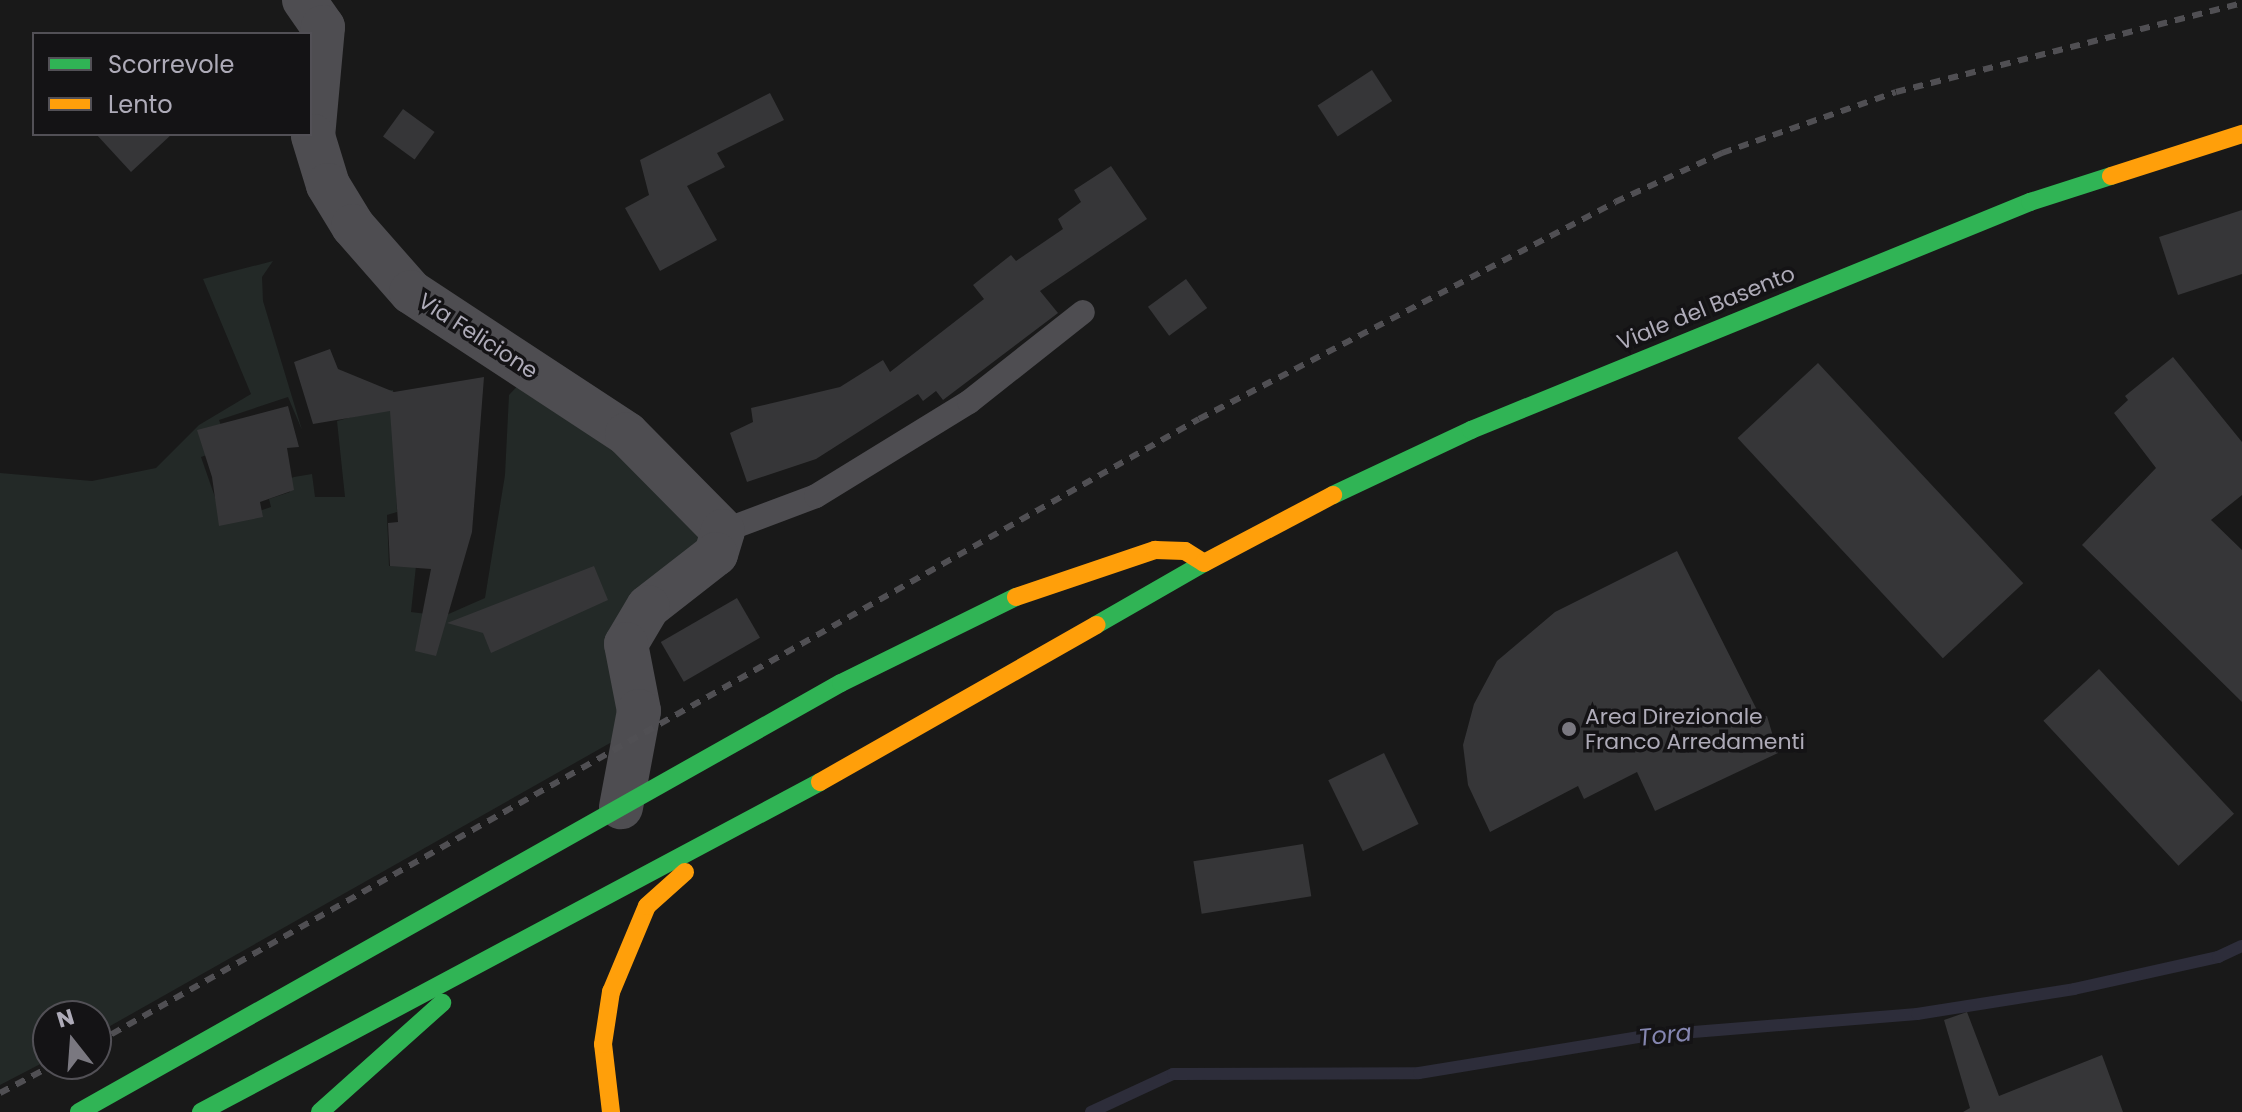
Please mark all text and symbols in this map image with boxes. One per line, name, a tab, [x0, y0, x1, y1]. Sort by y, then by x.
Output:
legend	[32, 32, 312, 136]
text: Scorrevole	[108, 48, 234, 81]
text: Lento	[108, 88, 173, 121]
street label: Viale del Basento	[1613, 260, 1799, 356]
street label: Via Felicione	[413, 288, 543, 384]
place label: Area Direzionale Franco Arredamenti	[1585, 703, 1805, 754]
marker: Area Direzionale Franco Arredamenti	[1560, 720, 1578, 738]
north arrow	[32, 1000, 112, 1080]
text: N	[53, 1001, 78, 1036]
water label: Tora	[1637, 1018, 1693, 1052]

